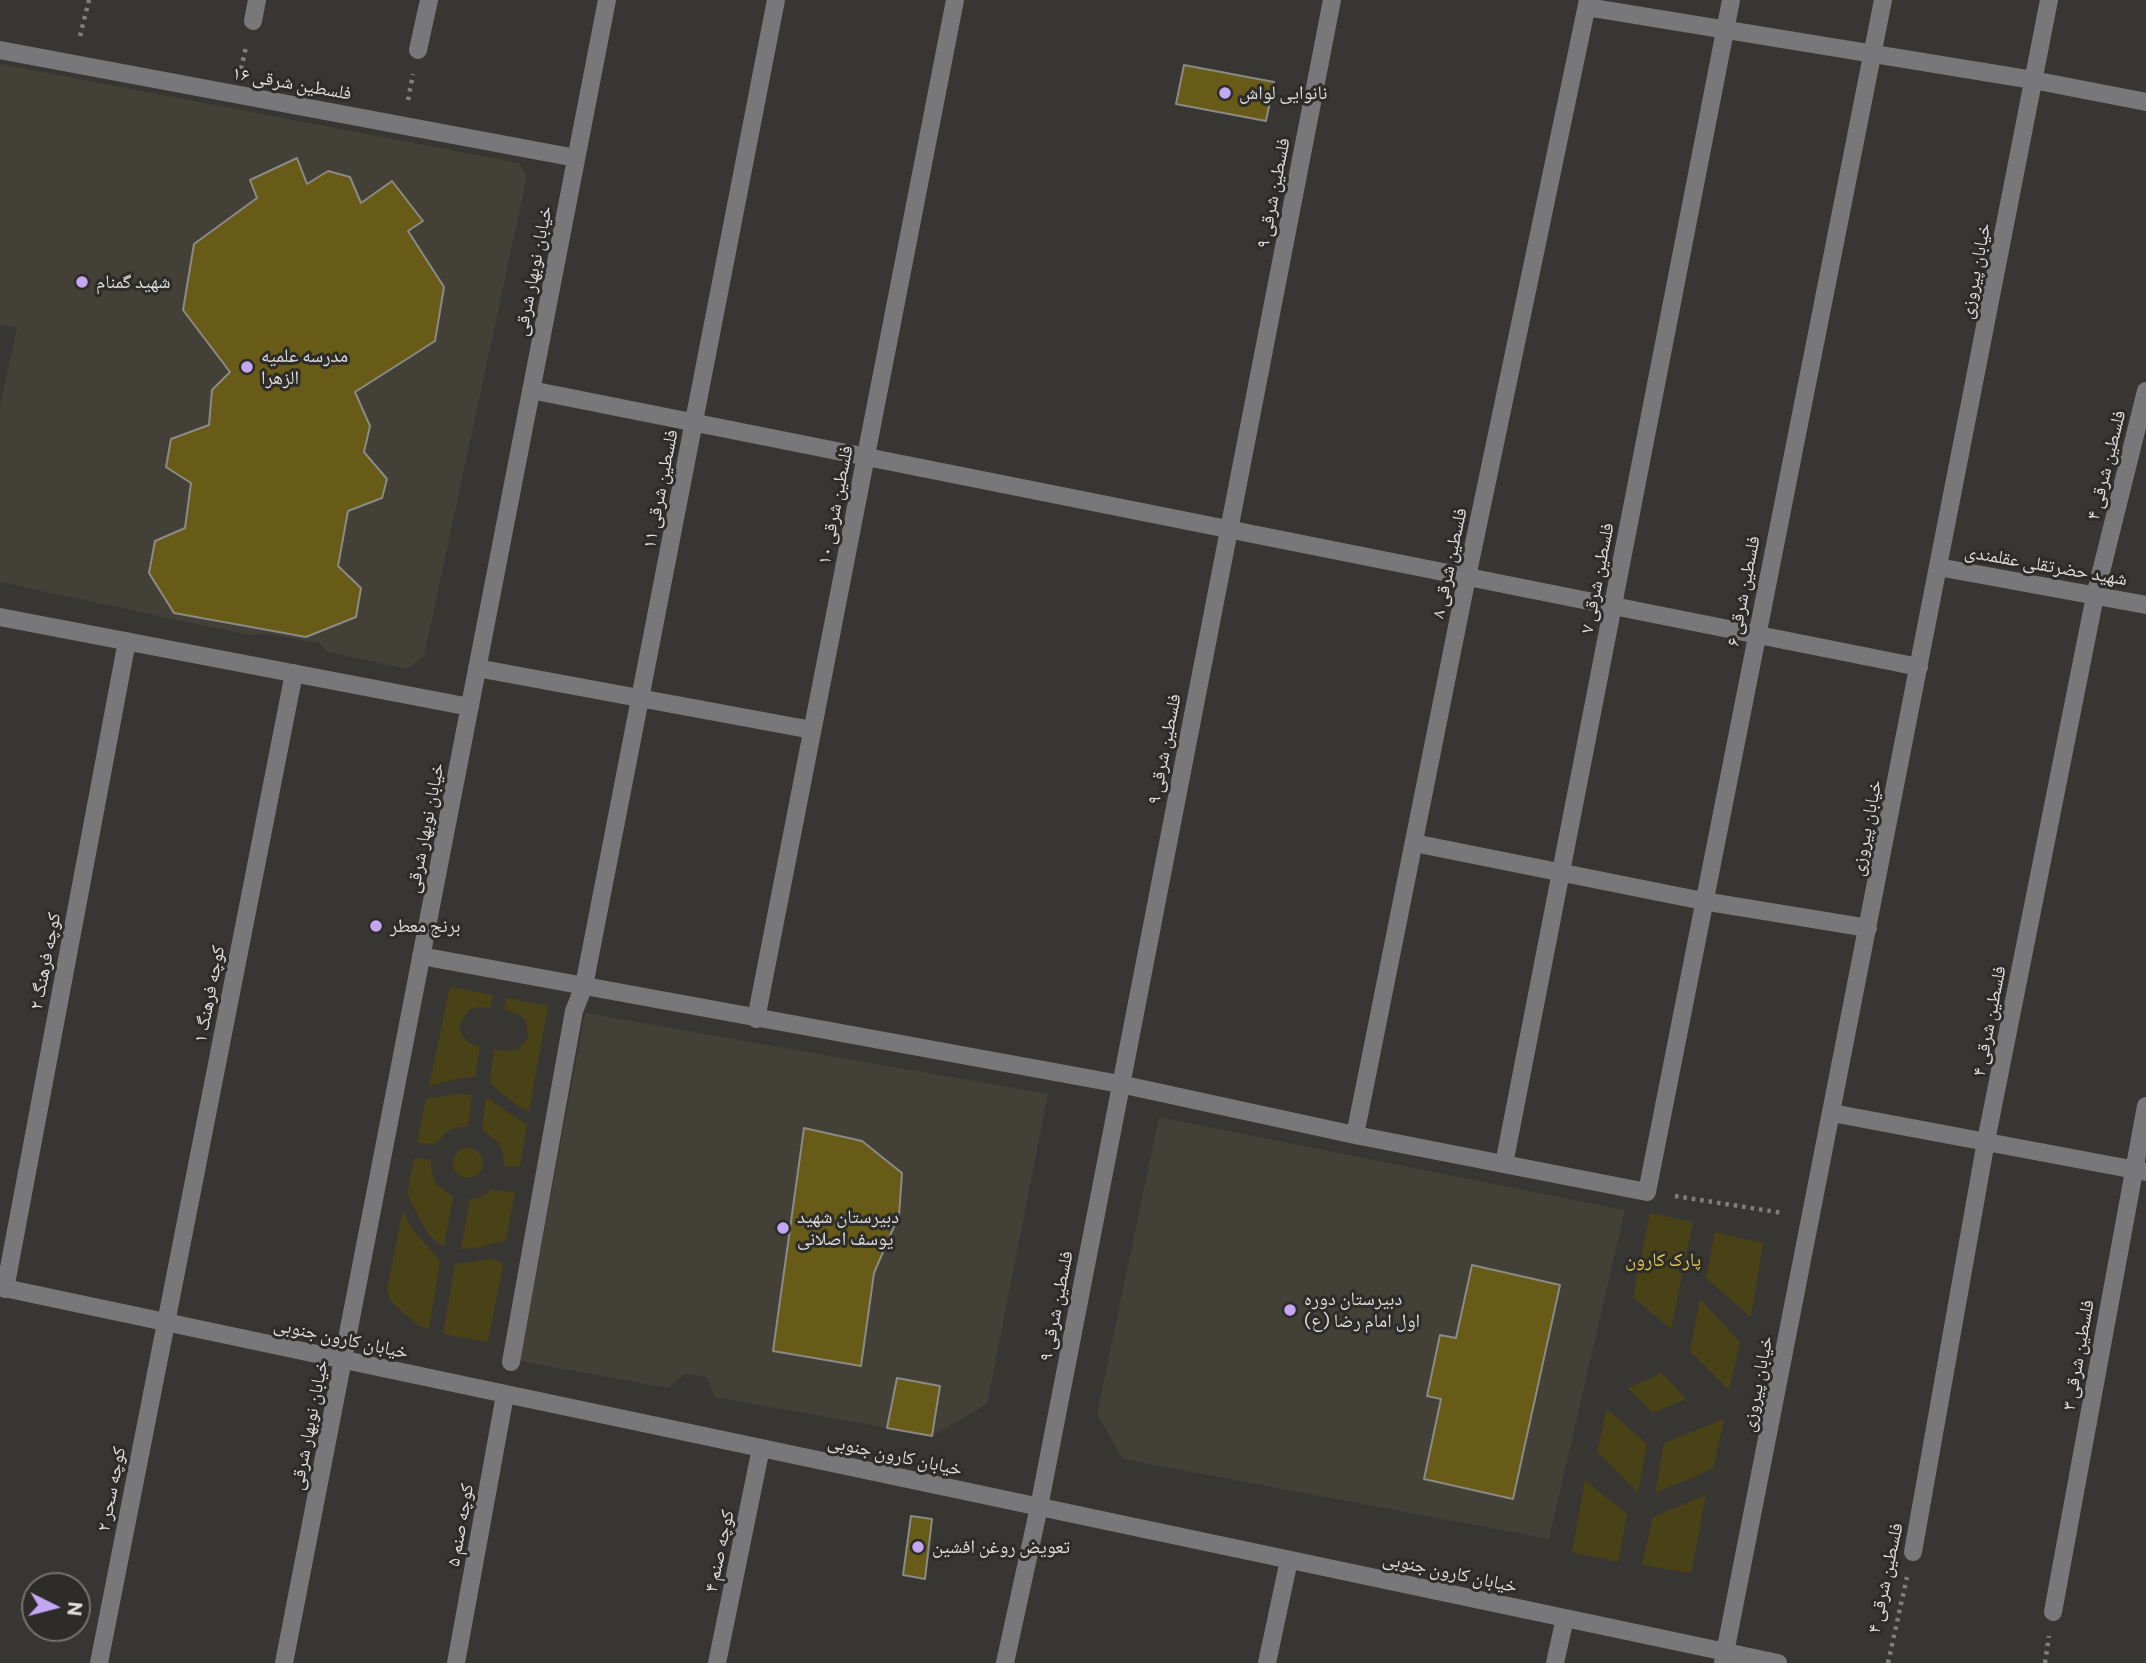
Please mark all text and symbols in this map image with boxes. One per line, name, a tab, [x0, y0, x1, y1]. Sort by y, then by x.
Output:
street label: فلسطین شرقی ۱۶	[231, 61, 353, 105]
place label: نانوایی لواش	[1239, 82, 1328, 104]
marker: نانوایی لواش	[1217, 85, 1233, 101]
street label: فلسطین شرقی ۹	[1251, 136, 1295, 250]
street label: خیابان نوبهار شرقی	[509, 204, 557, 338]
street label: خیابان پیروزی	[1955, 221, 1995, 321]
place label: شهید گمنام	[96, 271, 171, 293]
marker: شهید گمنام	[74, 274, 90, 290]
place label: مدرسه علمیه الزهرا	[261, 345, 348, 389]
marker: مدرسه علمیه الزهرا	[239, 359, 255, 375]
street label: فلسطین شرقی ۴	[2081, 408, 2131, 522]
street label: فلسطین شرقی ۱۱	[637, 428, 683, 550]
street label: فلسطین شرقی ۱۰	[812, 444, 858, 566]
street label: فلسطین شرقی ۸	[1426, 506, 1472, 620]
street label: فلسطین شرقی ۷	[1575, 521, 1619, 635]
street label: فلسطین شرقی ۶	[1721, 534, 1765, 648]
street label: شهید حضرتقلی عقلمندی	[1963, 539, 2129, 591]
street label: فلسطین شرقی ۹	[1142, 692, 1186, 806]
street label: خیابان نوبهار شرقی	[401, 761, 449, 895]
street label: خیابان پیروزی	[1846, 778, 1886, 878]
street label: کوچه فرهنگ ۲	[24, 910, 66, 1012]
place label: برنج معطر	[390, 915, 461, 937]
marker: برنج معطر	[368, 918, 384, 934]
street label: کوچه فرهنگ ۱	[188, 943, 230, 1045]
street label: فلسطین شرقی ۴	[1967, 964, 2011, 1078]
place label: دبیرستان شهید یوسف اصلانی	[797, 1206, 899, 1250]
marker: دبیرستان شهید یوسف اصلانی	[775, 1220, 791, 1236]
street label: فلسطین شرقی ۹	[1034, 1249, 1078, 1363]
park label: پارک کارون	[1625, 1249, 1701, 1271]
place label: دبیرستان دوره اول امام رضا (ع)	[1304, 1288, 1420, 1332]
street label: فلسطین شرقی ۳	[2057, 1298, 2099, 1412]
marker: دبیرستان دوره اول امام رضا (ع)	[1282, 1302, 1298, 1318]
street label: خیابان کارون جنوبی	[272, 1313, 410, 1363]
street label: خیابان پیروزی	[1737, 1334, 1777, 1434]
street label: خیابان نوبهار شرقی	[285, 1358, 333, 1492]
street label: خیابان کارون جنوبی	[826, 1430, 964, 1480]
street label: کوچه سحر ۲	[92, 1445, 130, 1533]
street label: کوچه صنم ۵	[441, 1482, 479, 1568]
street label: کوچه صنم ۴	[699, 1508, 739, 1594]
street label: فلسطین شرقی ۴	[1862, 1521, 1908, 1635]
place label: تعویض روغن افشین	[932, 1536, 1070, 1558]
marker: تعویض روغن افشین	[910, 1539, 926, 1555]
street label: خیابان کارون جنوبی	[1381, 1547, 1519, 1597]
north arrow	[21, 1572, 91, 1642]
text: N	[63, 1601, 88, 1617]

